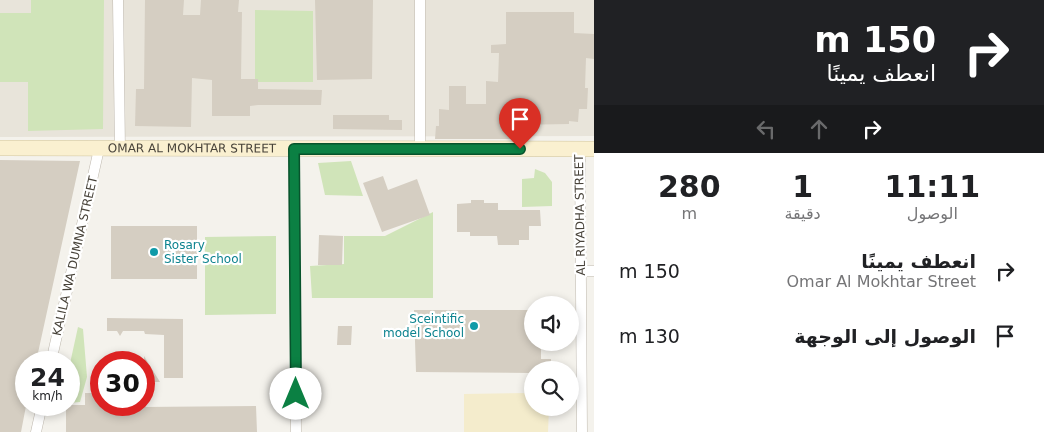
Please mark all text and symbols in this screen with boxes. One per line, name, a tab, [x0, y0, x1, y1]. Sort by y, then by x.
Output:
text: 150 m	[814, 20, 936, 60]
icon: right	[954, 20, 1019, 85]
text: انعطف يمينًا	[827, 61, 936, 86]
pin	[499, 98, 541, 149]
icon: arrive	[506, 105, 534, 133]
icon: left	[752, 115, 780, 143]
icon: ahead	[805, 115, 833, 143]
icon: right	[858, 115, 886, 143]
street label: OMAR AL MOKHTAR STREET	[108, 141, 277, 155]
street label: AL RIYADHA STREET	[572, 154, 588, 276]
text: 280	[658, 169, 721, 204]
text: 1	[792, 169, 813, 204]
text: 11:11	[885, 169, 980, 204]
street label: KALILA WA DUMNA STREET	[50, 174, 100, 337]
text: m	[681, 204, 697, 223]
text: دقيقة	[784, 204, 821, 223]
text: الوصول	[907, 204, 958, 223]
place label: Rosary Sister School	[164, 238, 242, 266]
marker: Rosary Sister School	[148, 246, 160, 258]
text: انعطف يمينًا	[861, 250, 976, 272]
icon: right	[991, 257, 1019, 285]
text: 150 m	[619, 260, 680, 282]
text: Omar Al Mokhtar Street	[787, 272, 976, 291]
map controls	[524, 296, 579, 416]
button: sound	[524, 296, 579, 351]
place label: Sceintific model School	[383, 312, 464, 340]
marker: Sceintific model School	[468, 320, 480, 332]
icon: arrive	[991, 322, 1019, 350]
text: 130 m	[619, 325, 680, 347]
text: الوصول إلى الوجهة	[794, 325, 976, 347]
speed limit sign: 30	[90, 351, 155, 416]
button: search	[524, 361, 579, 416]
text: 24	[30, 363, 65, 392]
position arrow	[269, 367, 321, 419]
text: km/h	[32, 389, 63, 403]

